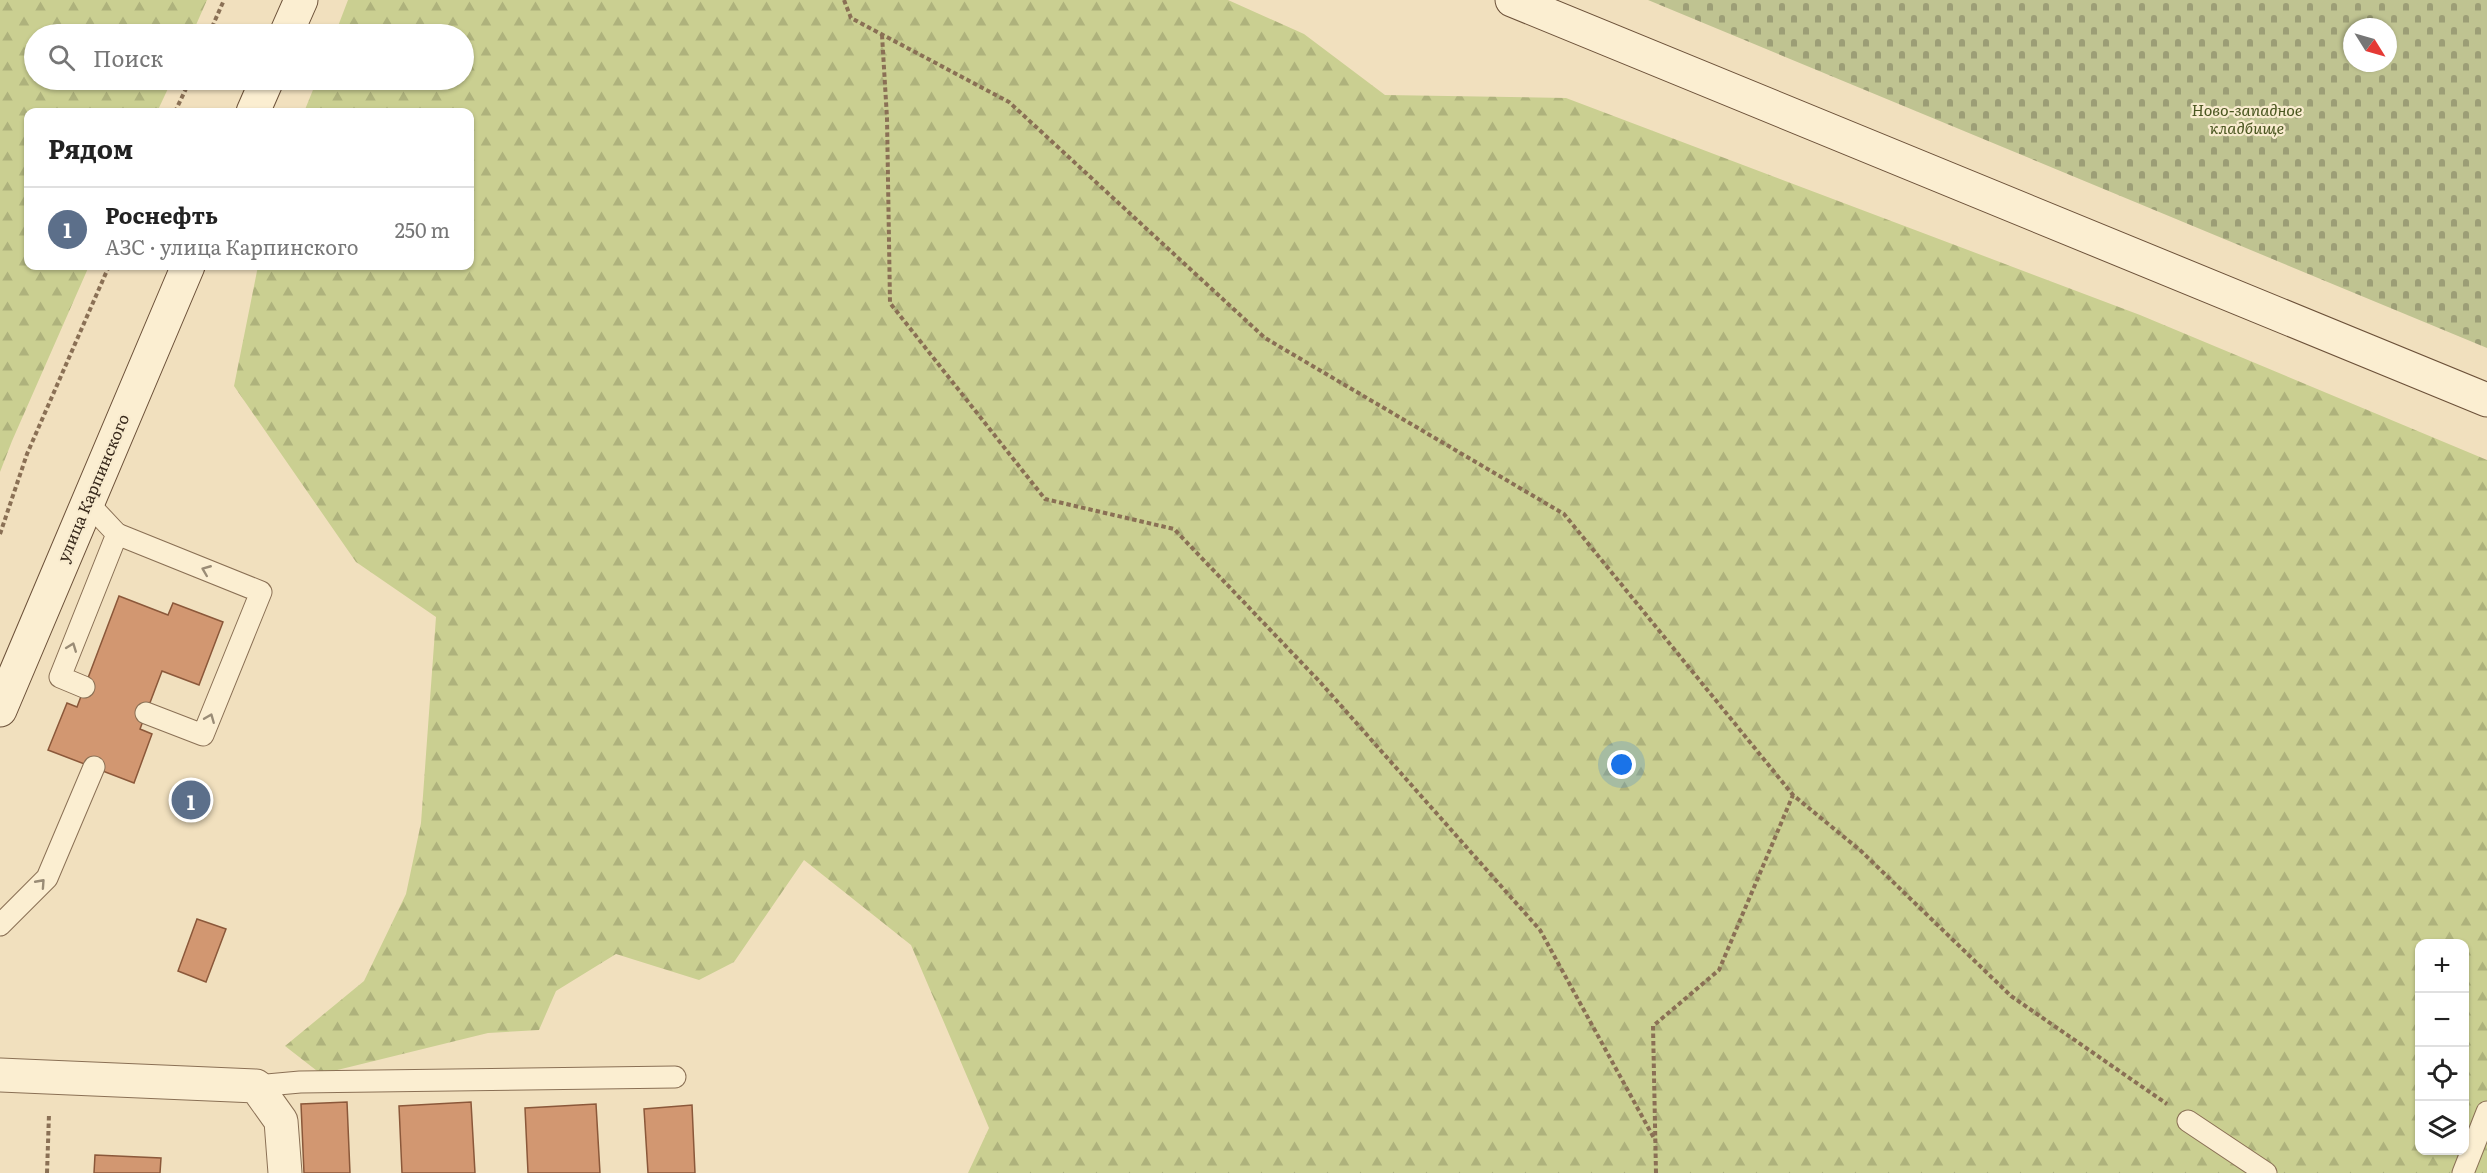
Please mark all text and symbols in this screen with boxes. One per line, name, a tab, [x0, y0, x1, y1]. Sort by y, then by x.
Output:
north arrow	[2343, 18, 2397, 72]
search box	[24, 24, 474, 90]
icon: search	[45, 41, 78, 74]
text: Поиск	[93, 41, 163, 74]
park label: Ново-западное кладбище	[2192, 97, 2302, 139]
text: Рядом	[48, 128, 133, 167]
text: Роснефть	[105, 198, 218, 231]
text: 1	[63, 214, 72, 244]
text: 250 m	[395, 214, 450, 244]
text: АЗС · улица Карпинского	[105, 231, 359, 261]
street label: улица Карпинского	[50, 410, 134, 565]
one-way arrow	[201, 565, 212, 577]
one-way arrow	[65, 642, 77, 653]
one-way arrow	[203, 713, 215, 724]
your location	[1607, 750, 1636, 779]
pin: 1	[172, 778, 210, 822]
one-way arrow	[34, 879, 45, 890]
map controls	[2415, 939, 2469, 1155]
button: +	[2415, 939, 2469, 993]
button: −	[2415, 993, 2469, 1047]
button: locate	[2415, 1047, 2469, 1101]
button: layers	[2415, 1101, 2469, 1155]

